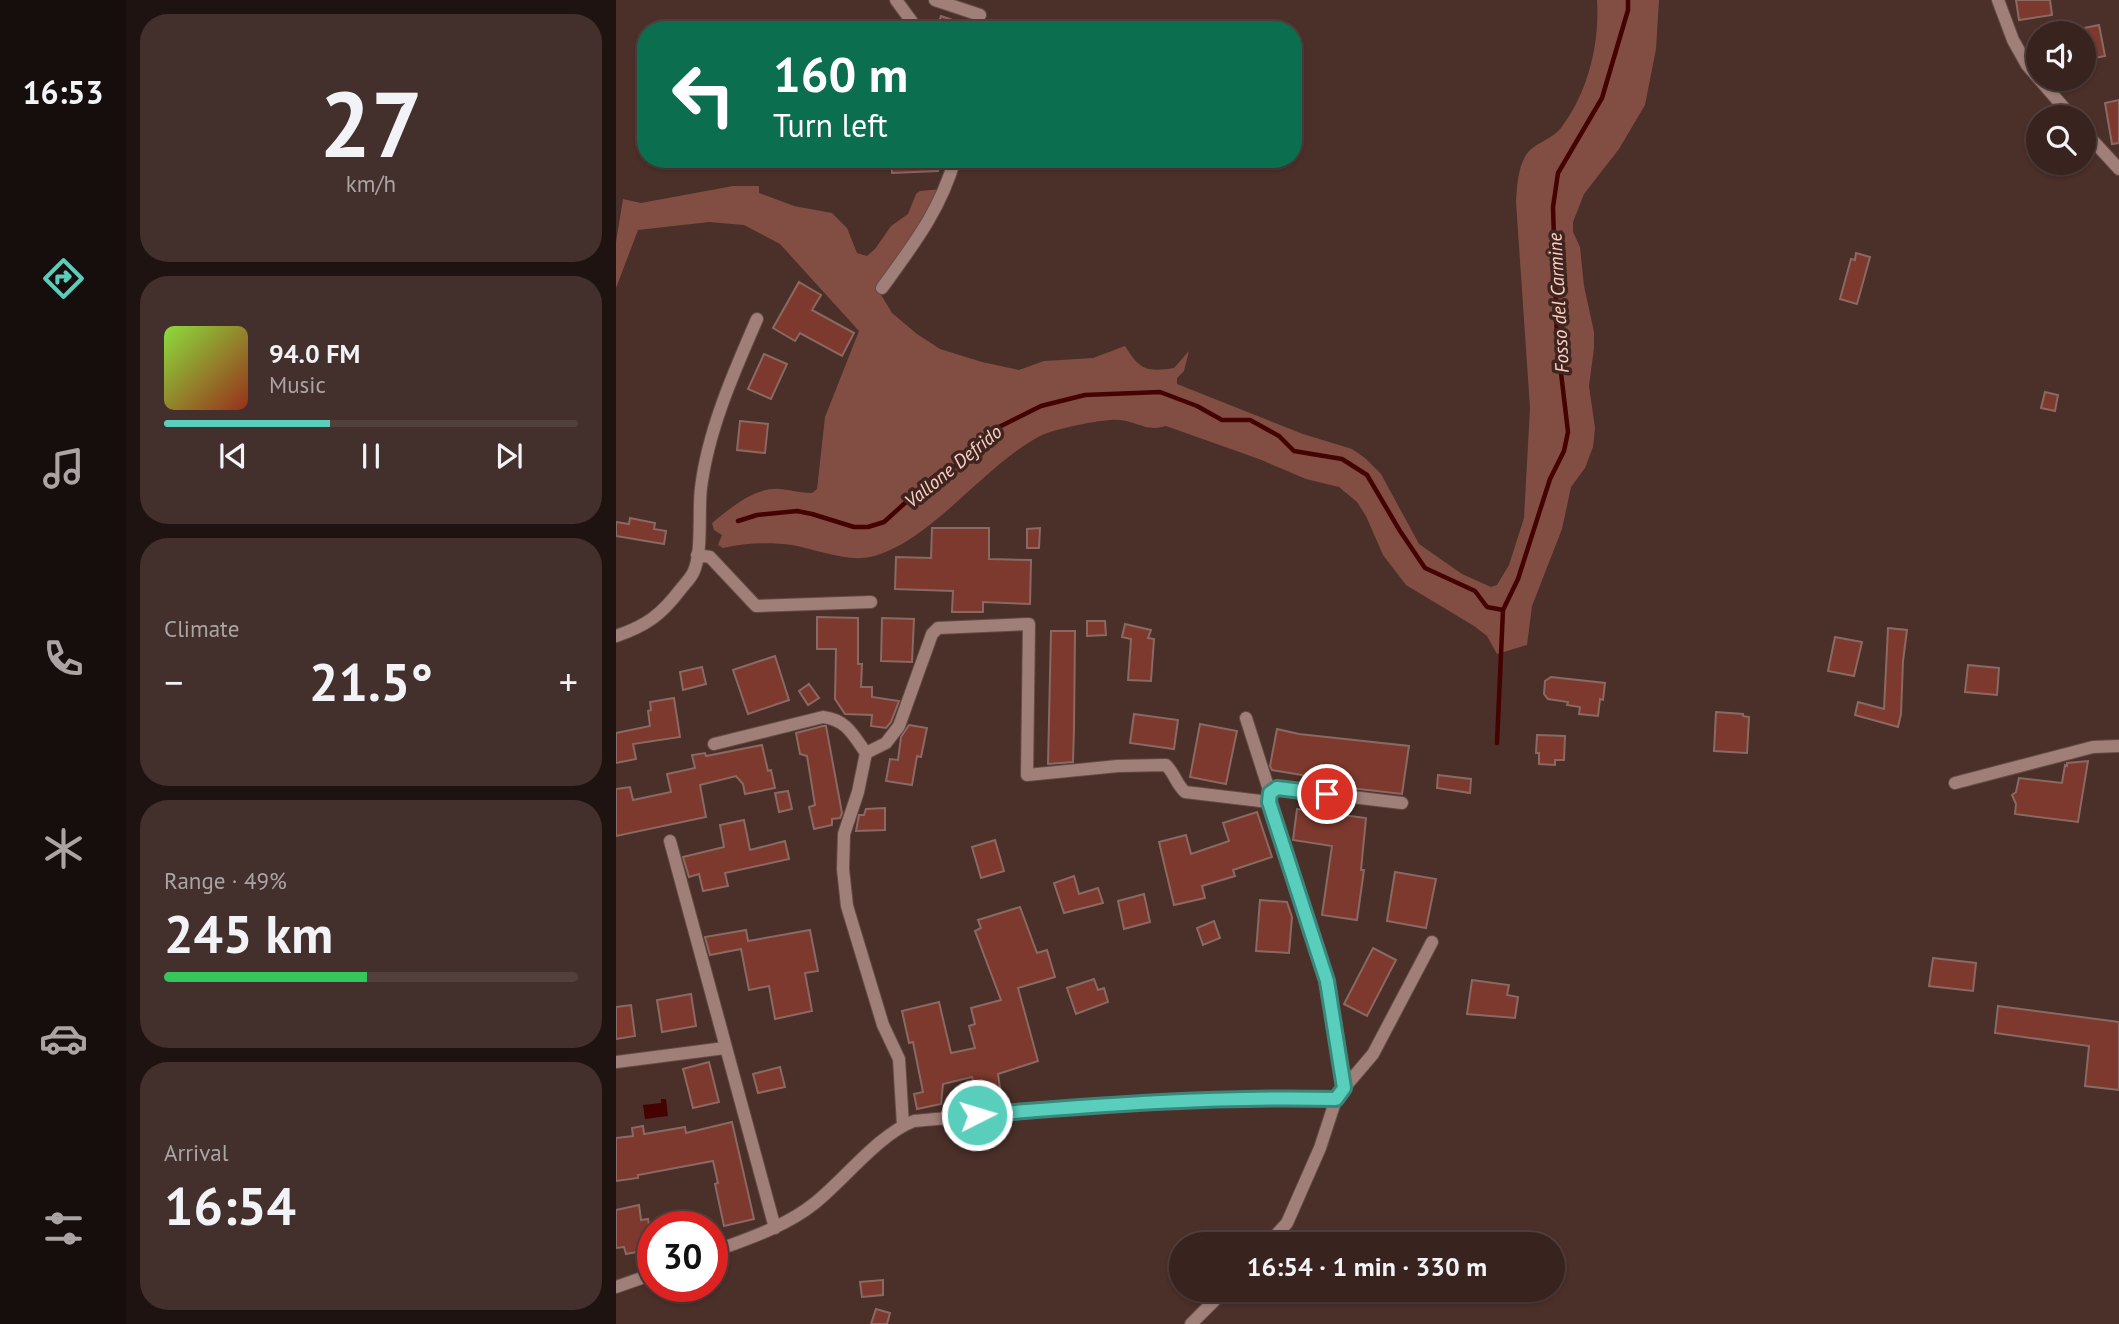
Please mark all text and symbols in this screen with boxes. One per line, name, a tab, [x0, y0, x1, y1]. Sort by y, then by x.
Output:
map controls	[2026, 21, 2096, 175]
button: sound	[2026, 21, 2096, 91]
text: 160 m	[773, 42, 908, 106]
icon: left	[658, 49, 749, 140]
text: 27	[319, 64, 423, 182]
text: 16:53	[22, 71, 104, 113]
text: Turn left	[773, 104, 888, 146]
button: search	[2026, 105, 2096, 175]
text: km/h	[346, 169, 396, 198]
water label: Fosso del Carmine	[1542, 232, 1574, 374]
icon: directions	[39, 254, 88, 303]
text: 94.0 FM	[269, 337, 360, 370]
text: Music	[269, 370, 326, 399]
water label: Vallone Defrido	[899, 419, 1007, 513]
icon: previous	[214, 437, 252, 475]
icon: pause	[352, 437, 390, 475]
icon: next	[490, 437, 528, 475]
icon: music	[39, 444, 88, 493]
text: Climate	[164, 614, 239, 643]
icon: phone	[39, 634, 88, 683]
text: 21.5°	[309, 648, 433, 715]
text: −	[164, 657, 183, 706]
text: +	[559, 657, 578, 706]
pin	[1297, 764, 1357, 824]
icon: arrive	[1308, 775, 1346, 813]
icon: climate	[39, 824, 88, 873]
text: Range · 49%	[164, 866, 287, 895]
text: 245 km	[164, 900, 333, 967]
icon: car	[39, 1014, 88, 1063]
position arrow	[940, 1078, 1014, 1152]
text: Arrival	[164, 1138, 228, 1167]
text: 16:54	[164, 1172, 296, 1239]
icon: filters	[39, 1204, 88, 1253]
speed limit sign: 30	[637, 1211, 728, 1302]
text: 16:54 · 1 min · 330 m	[1247, 1250, 1487, 1283]

